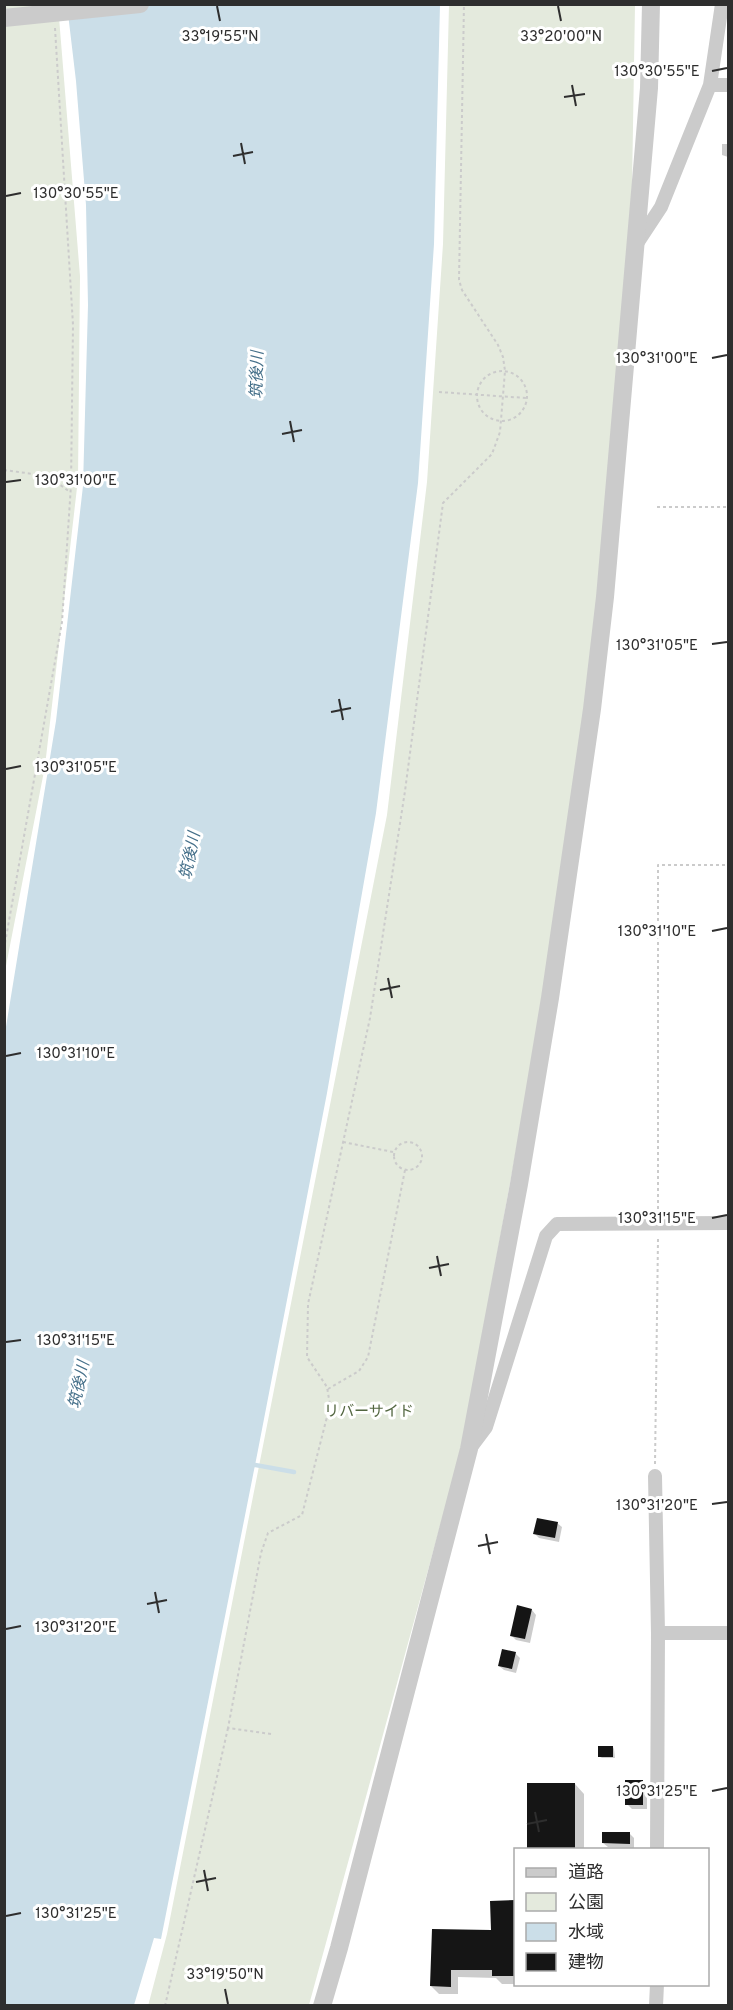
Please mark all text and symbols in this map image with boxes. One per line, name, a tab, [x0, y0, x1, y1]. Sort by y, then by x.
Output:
text: 33°19'55"N	[181, 28, 259, 47]
text: 33°20'00"N	[520, 28, 602, 47]
text: 130°30'55"E	[614, 63, 700, 82]
text: 130°30'55"E	[33, 185, 119, 204]
water label: 筑後川	[248, 349, 268, 399]
text: 130°31'00"E	[616, 350, 698, 369]
text: 130°31'00"E	[35, 472, 117, 491]
text: 130°31'05"E	[616, 637, 698, 656]
text: 130°31'05"E	[35, 759, 117, 778]
water label: 筑後川	[177, 829, 206, 881]
text: 130°31'10"E	[618, 923, 696, 942]
text: 130°31'10"E	[37, 1045, 115, 1064]
text: 130°31'15"E	[618, 1210, 696, 1229]
text: 130°31'15"E	[37, 1332, 115, 1351]
water label: 筑後川	[65, 1357, 95, 1411]
park label: リバーサイド	[324, 1403, 414, 1422]
text: 130°31'20"E	[616, 1497, 698, 1516]
text: 130°31'20"E	[35, 1619, 117, 1638]
text: 130°31'25"E	[616, 1783, 698, 1802]
legend	[514, 1848, 709, 1986]
text: 道路	[568, 1862, 604, 1885]
text: 公園	[568, 1892, 604, 1915]
text: 130°31'25"E	[35, 1905, 117, 1924]
text: 水域	[568, 1922, 604, 1945]
text: 建物	[568, 1952, 604, 1975]
text: 33°19'50"N	[186, 1966, 264, 1985]

